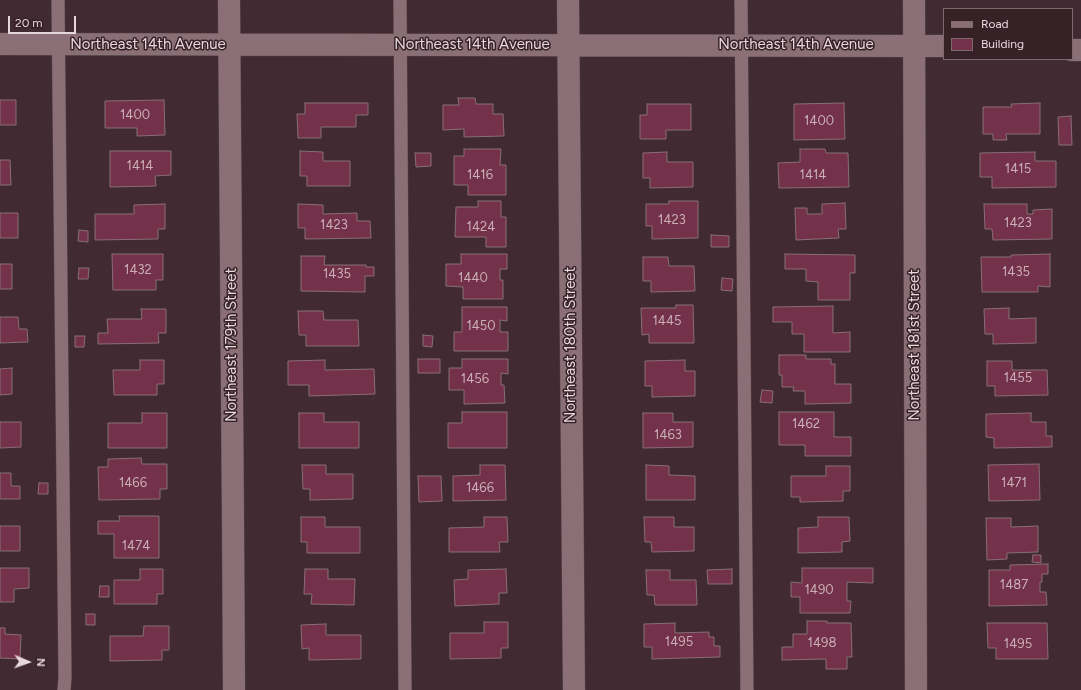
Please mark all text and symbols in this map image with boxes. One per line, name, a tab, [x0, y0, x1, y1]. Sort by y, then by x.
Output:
scale bar	[10, 8, 78, 34]
legend	[943, 8, 1073, 60]
text: 20 m	[15, 16, 43, 30]
text: Road	[981, 17, 1009, 31]
street label: Northeast 14th Avenue	[70, 36, 226, 54]
street label: Northeast 14th Avenue	[394, 36, 550, 54]
street label: Northeast 14th Avenue	[718, 36, 874, 54]
text: Building	[981, 37, 1024, 51]
house number: 1400	[120, 107, 150, 123]
house number: 1400	[804, 113, 834, 129]
house number: 1414	[127, 158, 153, 174]
house number: 1415	[1005, 161, 1031, 177]
house number: 1416	[467, 167, 493, 183]
house number: 1414	[800, 167, 826, 183]
house number: 1423	[658, 212, 686, 228]
house number: 1423	[1004, 215, 1032, 231]
house number: 1423	[320, 217, 348, 233]
house number: 1424	[467, 219, 495, 235]
house number: 1432	[124, 262, 152, 278]
house number: 1435	[1002, 264, 1030, 280]
house number: 1435	[323, 266, 351, 282]
street label: Northeast 180th Street	[562, 267, 580, 423]
street label: Northeast 179th Street	[223, 268, 241, 422]
street label: Northeast 181st Street	[906, 269, 924, 421]
house number: 1440	[458, 270, 488, 286]
house number: 1445	[653, 313, 681, 329]
house number: 1450	[466, 318, 496, 334]
house number: 1455	[1004, 370, 1032, 386]
house number: 1456	[461, 371, 489, 387]
house number: 1462	[792, 416, 820, 432]
house number: 1463	[654, 427, 682, 443]
house number: 1466	[119, 475, 147, 491]
house number: 1471	[1001, 475, 1027, 491]
house number: 1466	[466, 480, 494, 496]
house number: 1474	[122, 538, 150, 554]
house number: 1487	[1000, 577, 1028, 593]
house number: 1490	[804, 582, 834, 598]
house number: 1495	[665, 634, 693, 650]
house number: 1498	[808, 635, 836, 651]
house number: 1495	[1004, 636, 1032, 652]
north arrow	[8, 642, 48, 682]
text: N	[34, 658, 47, 667]

